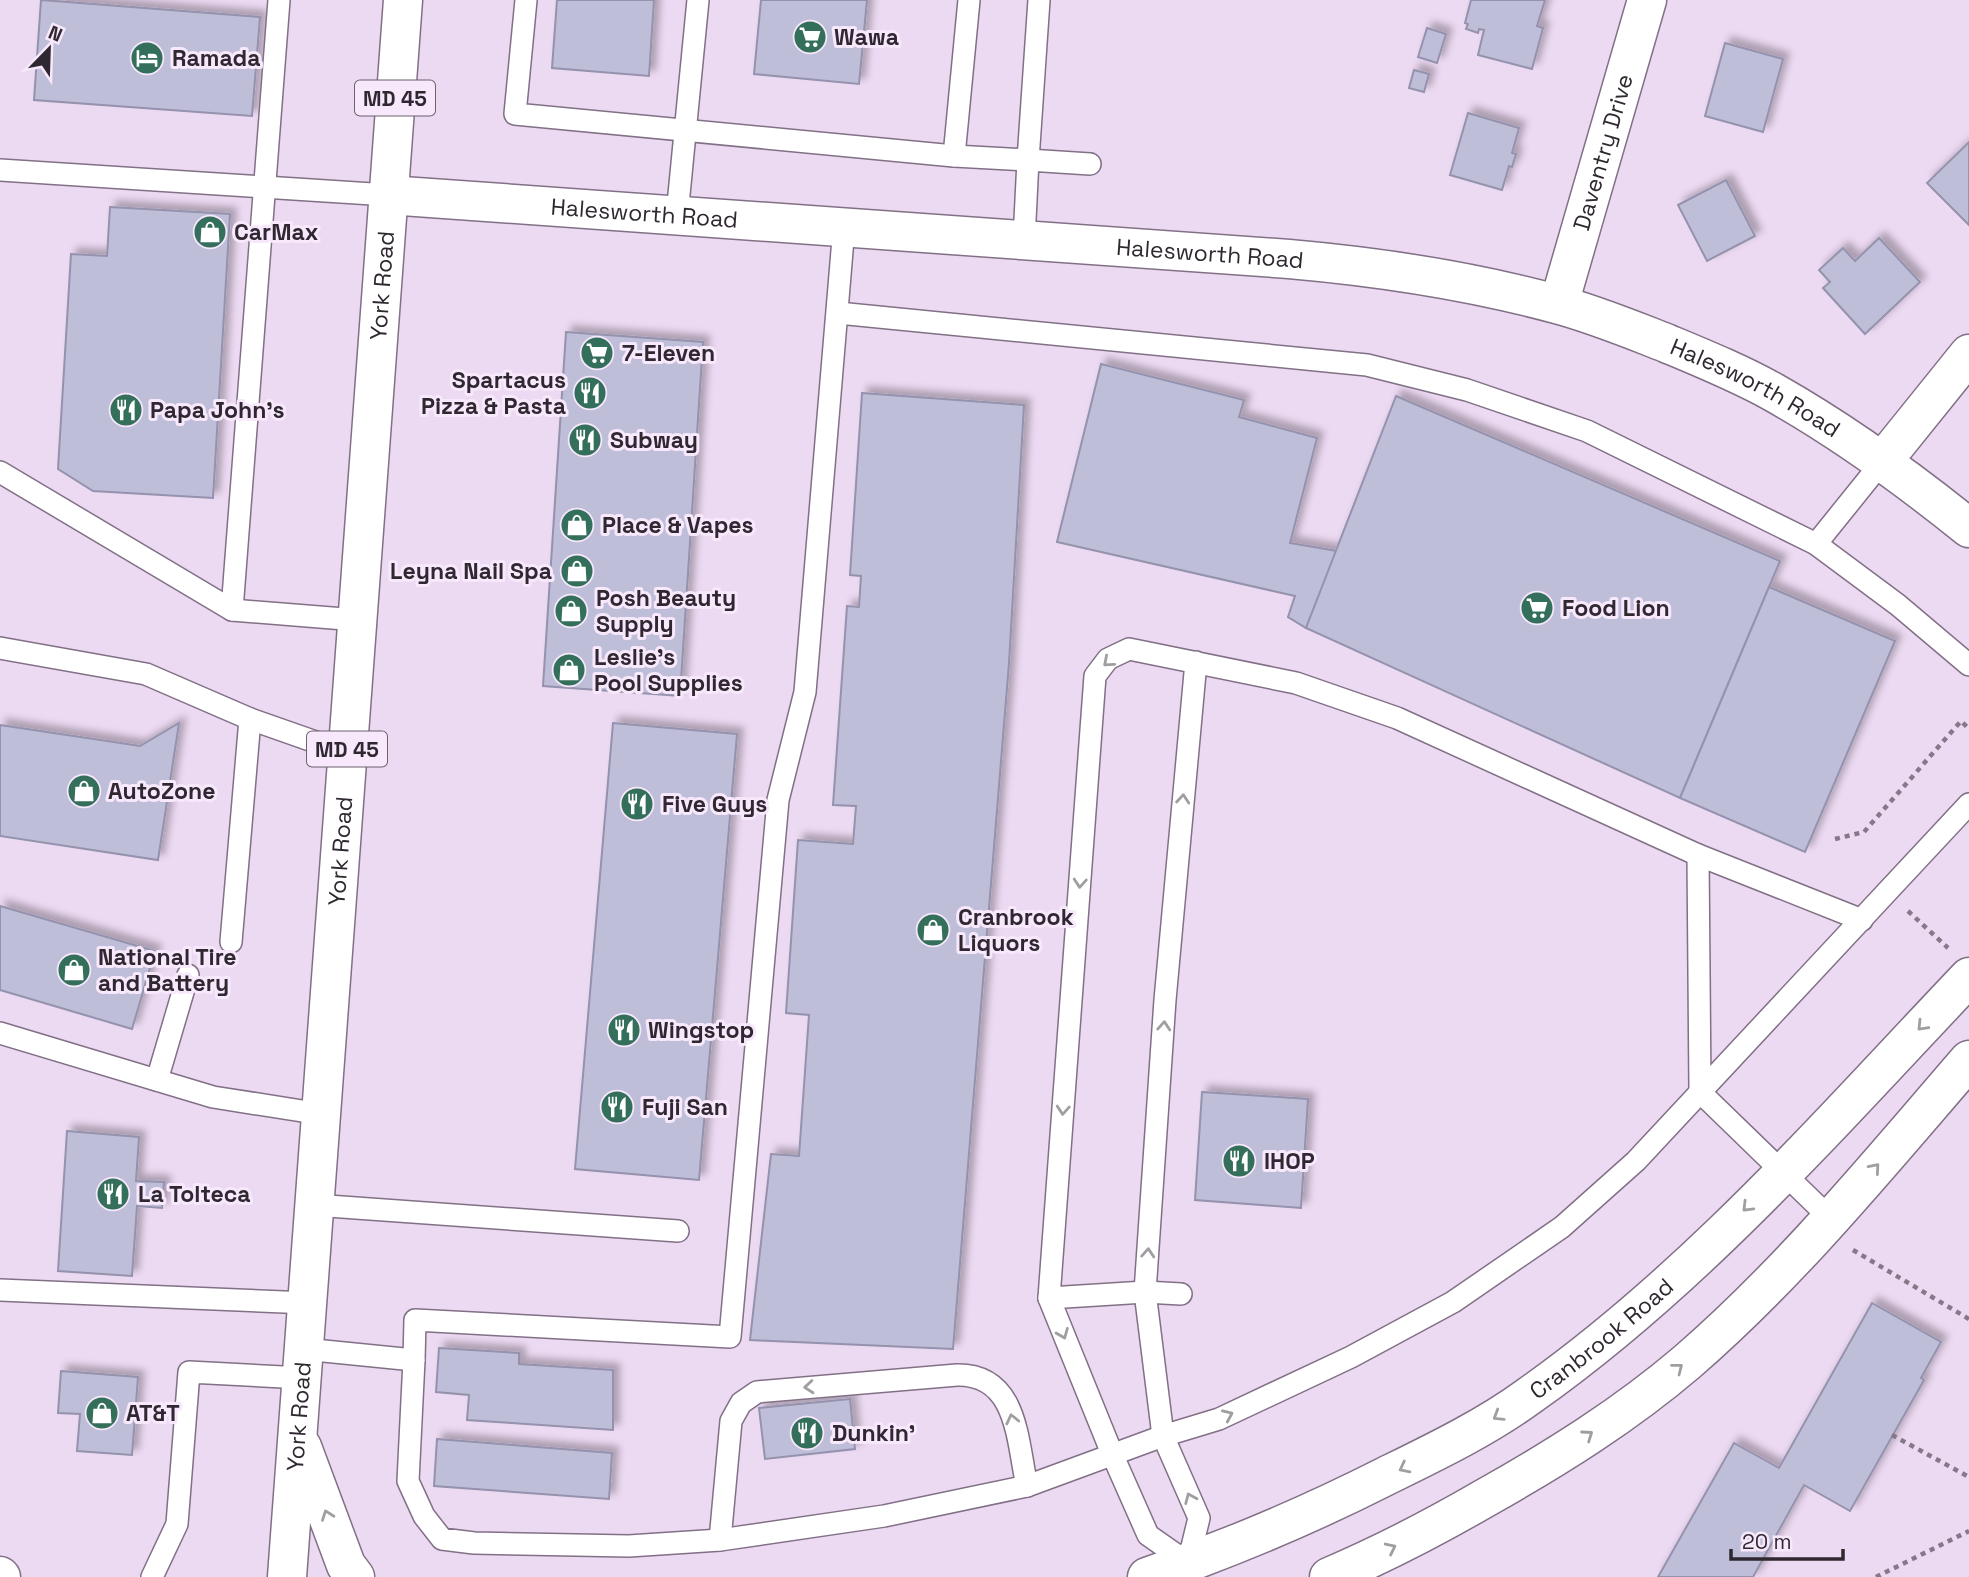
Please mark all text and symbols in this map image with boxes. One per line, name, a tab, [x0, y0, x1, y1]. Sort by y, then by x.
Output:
north arrow	[14, 14, 84, 84]
supermarket icon: Wawa	[791, 18, 829, 56]
text: N	[45, 20, 66, 48]
place label: Wawa	[834, 22, 899, 52]
hotel icon: Ramada	[128, 39, 166, 77]
place label: Ramada	[172, 43, 261, 73]
street label: Daventry Drive	[1566, 70, 1640, 234]
road number: MD 45	[355, 80, 435, 116]
street label: Halesworth Road	[550, 192, 739, 235]
shop icon: CarMax	[191, 213, 229, 251]
place label: CarMax	[234, 217, 319, 247]
street label: York Road	[363, 230, 401, 341]
street label: Halesworth Road	[1115, 232, 1305, 275]
street label: Halesworth Road	[1666, 331, 1846, 444]
supermarket icon: 7-Eleven	[578, 334, 616, 372]
place label: 7-Eleven	[622, 338, 715, 368]
place label: Spartacus Pizza & Pasta	[421, 365, 566, 421]
restaurant icon: Spartacus Pizza & Pasta	[571, 374, 609, 412]
restaurant icon: Papa John's	[107, 391, 145, 429]
place label: Papa John's	[150, 395, 285, 425]
restaurant icon: Subway	[566, 421, 604, 459]
place label: Subway	[610, 425, 698, 455]
shop icon: Place & Vapes	[558, 506, 596, 544]
place label: Place & Vapes	[602, 510, 754, 540]
shop icon: Leyna Nail Spa	[558, 552, 596, 590]
place label: Leyna Nail Spa	[390, 556, 552, 586]
place label: Posh Beauty Supply	[596, 583, 736, 639]
supermarket icon: Food Lion	[1518, 589, 1556, 627]
shop icon: Posh Beauty Supply	[552, 592, 590, 630]
place label: Food Lion	[1562, 593, 1670, 623]
place label: Leslie's Pool Supplies	[594, 642, 743, 698]
shop icon: Leslie's Pool Supplies	[550, 651, 588, 689]
one-way arrow	[1103, 654, 1116, 667]
road number: MD 45	[307, 732, 387, 766]
shop icon: AutoZone	[65, 772, 103, 810]
place label: AutoZone	[108, 776, 215, 806]
restaurant icon: Five Guys	[618, 785, 656, 823]
place label: Five Guys	[662, 789, 767, 819]
one-way arrow	[1175, 793, 1190, 804]
street label: York Road	[321, 795, 359, 907]
one-way arrow	[1073, 878, 1088, 889]
place label: Cranbrook Liquors	[958, 902, 1074, 958]
shop icon: Cranbrook Liquors	[914, 911, 952, 949]
place label: National Tire and Battery	[98, 942, 237, 998]
shop icon: National Tire and Battery	[55, 951, 93, 989]
restaurant icon: Wingstop	[605, 1011, 643, 1049]
place label: Wingstop	[648, 1015, 754, 1045]
one-way arrow	[1917, 1018, 1930, 1031]
one-way arrow	[1156, 1020, 1171, 1031]
restaurant icon: Fuji San	[598, 1088, 636, 1126]
place label: Fuji San	[642, 1092, 728, 1122]
one-way arrow	[1056, 1105, 1071, 1116]
restaurant icon: IHOP	[1220, 1142, 1258, 1180]
place label: IHOP	[1264, 1146, 1315, 1176]
one-way arrow	[1867, 1163, 1879, 1176]
restaurant icon: La Tolteca	[94, 1175, 132, 1213]
place label: La Tolteca	[138, 1179, 251, 1209]
one-way arrow	[1742, 1199, 1755, 1212]
one-way arrow	[1140, 1247, 1155, 1258]
street label: Cranbrook Road	[1523, 1272, 1680, 1406]
one-way arrow	[1055, 1328, 1069, 1340]
street label: York Road	[280, 1361, 318, 1472]
one-way arrow	[1671, 1364, 1683, 1377]
one-way arrow	[803, 1379, 814, 1394]
shop icon: AT&T	[83, 1394, 121, 1432]
place label: AT&T	[126, 1398, 180, 1428]
one-way arrow	[1493, 1408, 1506, 1421]
one-way arrow	[1221, 1409, 1233, 1423]
restaurant icon: Dunkin'	[788, 1414, 826, 1452]
one-way arrow	[1006, 1414, 1021, 1426]
place label: Dunkin'	[832, 1418, 915, 1448]
one-way arrow	[1580, 1431, 1593, 1443]
one-way arrow	[1399, 1459, 1411, 1473]
one-way arrow	[1184, 1493, 1198, 1505]
one-way arrow	[322, 1510, 336, 1522]
scale bar	[1731, 1518, 1843, 1562]
text: 20 m	[1742, 1528, 1792, 1555]
one-way arrow	[1384, 1542, 1396, 1556]

